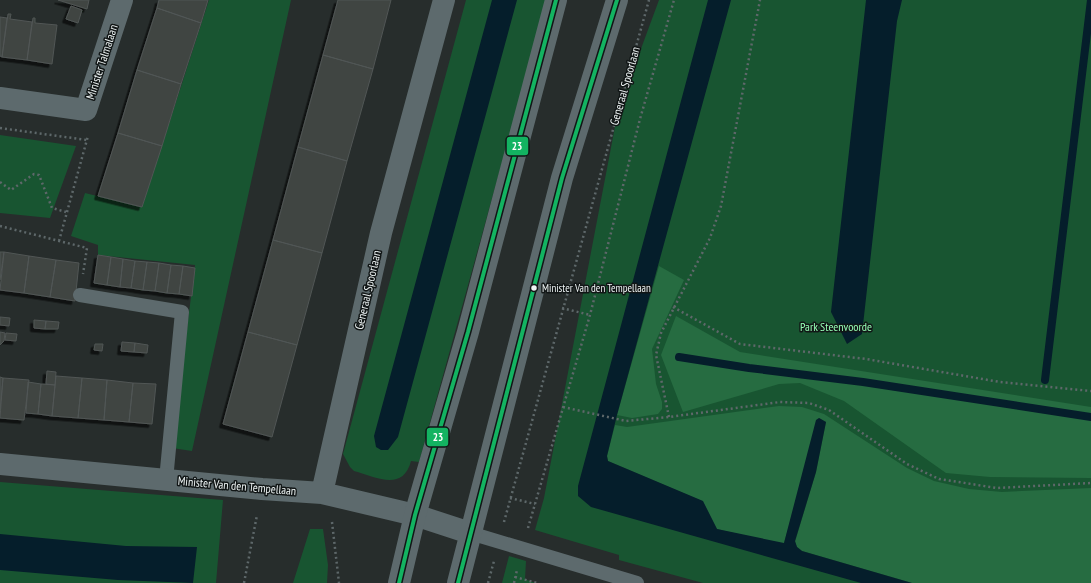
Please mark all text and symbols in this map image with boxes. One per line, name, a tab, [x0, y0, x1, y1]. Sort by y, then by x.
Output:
street label: Minister Talmalaan	[82, 22, 121, 101]
street label: Generaal Spoorlaan	[606, 45, 643, 127]
line badge: 23	[506, 136, 529, 156]
text: 23	[512, 139, 522, 153]
street label: Generaal Spoorlaan	[351, 249, 384, 331]
place label: Minister Van den Tempellaan	[542, 281, 651, 295]
marker: Minister Van den Tempellaan	[529, 283, 539, 293]
park label: Park Steenvoorde	[800, 319, 872, 334]
line badge: 23	[426, 427, 449, 447]
text: 23	[433, 430, 443, 444]
street label: Minister Van den Tempellaan	[177, 473, 297, 498]

